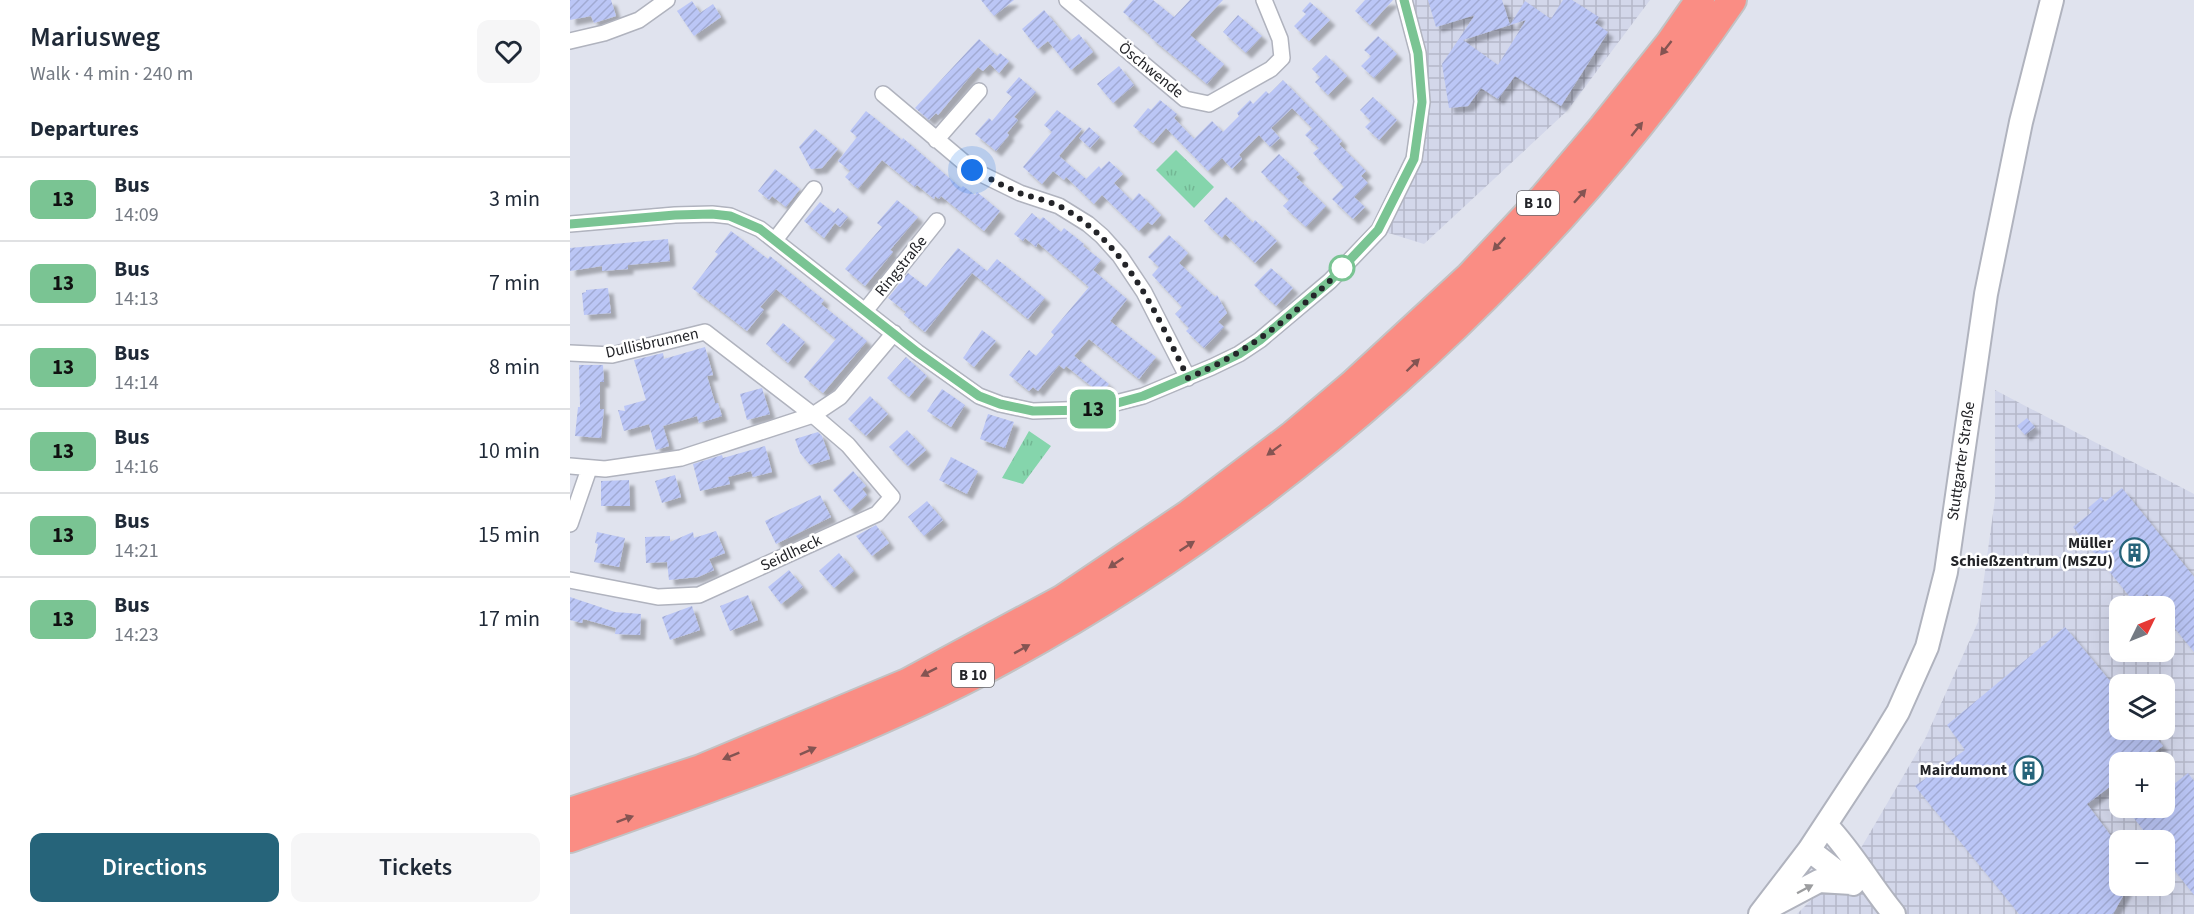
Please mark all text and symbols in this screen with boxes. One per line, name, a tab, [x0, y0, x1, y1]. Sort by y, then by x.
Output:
text: Mariusweg	[30, 17, 160, 57]
button: heart	[477, 20, 540, 83]
street label: Öschwende	[1114, 37, 1188, 103]
one-way arrow	[1660, 40, 1672, 55]
text: Walk · 4 min · 240 m	[30, 60, 193, 88]
text: Departures	[30, 113, 139, 145]
one-way arrow	[1630, 121, 1643, 137]
your location	[957, 155, 987, 185]
text: Bus	[114, 169, 150, 201]
text: 3 min	[489, 183, 540, 215]
text: 13	[52, 184, 74, 214]
one-way arrow	[1573, 189, 1586, 204]
road number: B 10	[1517, 191, 1559, 215]
text: 14:09	[114, 201, 159, 229]
street label: Ringstraße	[870, 231, 932, 301]
one-way arrow	[1492, 237, 1506, 252]
text: Bus	[114, 253, 150, 285]
unlabelled marker	[1329, 255, 1355, 281]
text: 7 min	[489, 267, 540, 299]
text: 13	[52, 268, 74, 298]
text: 14:13	[114, 285, 159, 313]
street label: Dullisbrunnen	[603, 322, 701, 364]
text: Bus	[114, 337, 150, 369]
text: 8 min	[489, 351, 540, 383]
text: 13	[52, 352, 74, 382]
one-way arrow	[1406, 358, 1421, 372]
text: 14:14	[114, 369, 159, 397]
line badge: 13	[1066, 390, 1120, 428]
text: 13	[1082, 394, 1104, 424]
street label: Stuttgarter Straße	[1942, 400, 1980, 522]
text: Bus	[114, 421, 150, 453]
text: 10 min	[478, 435, 540, 467]
text: 13	[52, 436, 74, 466]
one-way arrow	[1267, 443, 1282, 455]
text: 14:16	[114, 453, 159, 481]
text: Bus	[114, 505, 150, 537]
text: 15 min	[478, 519, 540, 551]
text: 13	[52, 520, 74, 550]
street label: Seidlheck	[757, 529, 825, 577]
place label: Müller Schießzentrum (MSZU)	[1950, 532, 2114, 572]
building icon: Müller Schießzentrum (MSZU)	[2118, 536, 2150, 568]
text: 14:21	[114, 537, 159, 565]
one-way arrow	[1179, 541, 1195, 552]
one-way arrow	[1108, 557, 1124, 568]
text: Bus	[114, 589, 150, 621]
north arrow	[2109, 596, 2175, 662]
map controls	[2109, 596, 2175, 896]
text: 17 min	[478, 603, 540, 635]
text: 13	[52, 604, 74, 634]
text: 14:23	[114, 621, 159, 649]
one-way arrow	[1013, 644, 1030, 654]
road number: B 10	[952, 663, 994, 687]
one-way arrow	[921, 667, 938, 676]
button: layers	[2109, 674, 2175, 740]
one-way arrow	[799, 746, 817, 755]
one-way arrow	[722, 752, 740, 762]
button: +	[2109, 752, 2175, 818]
building icon: Mairdumont	[2012, 754, 2044, 786]
place label: Mairdumont	[1920, 759, 2007, 781]
one-way arrow	[616, 813, 634, 823]
button: −	[2109, 830, 2175, 896]
button: Directions	[30, 833, 279, 902]
button: Tickets	[291, 833, 540, 902]
one-way arrow	[1797, 884, 1814, 894]

